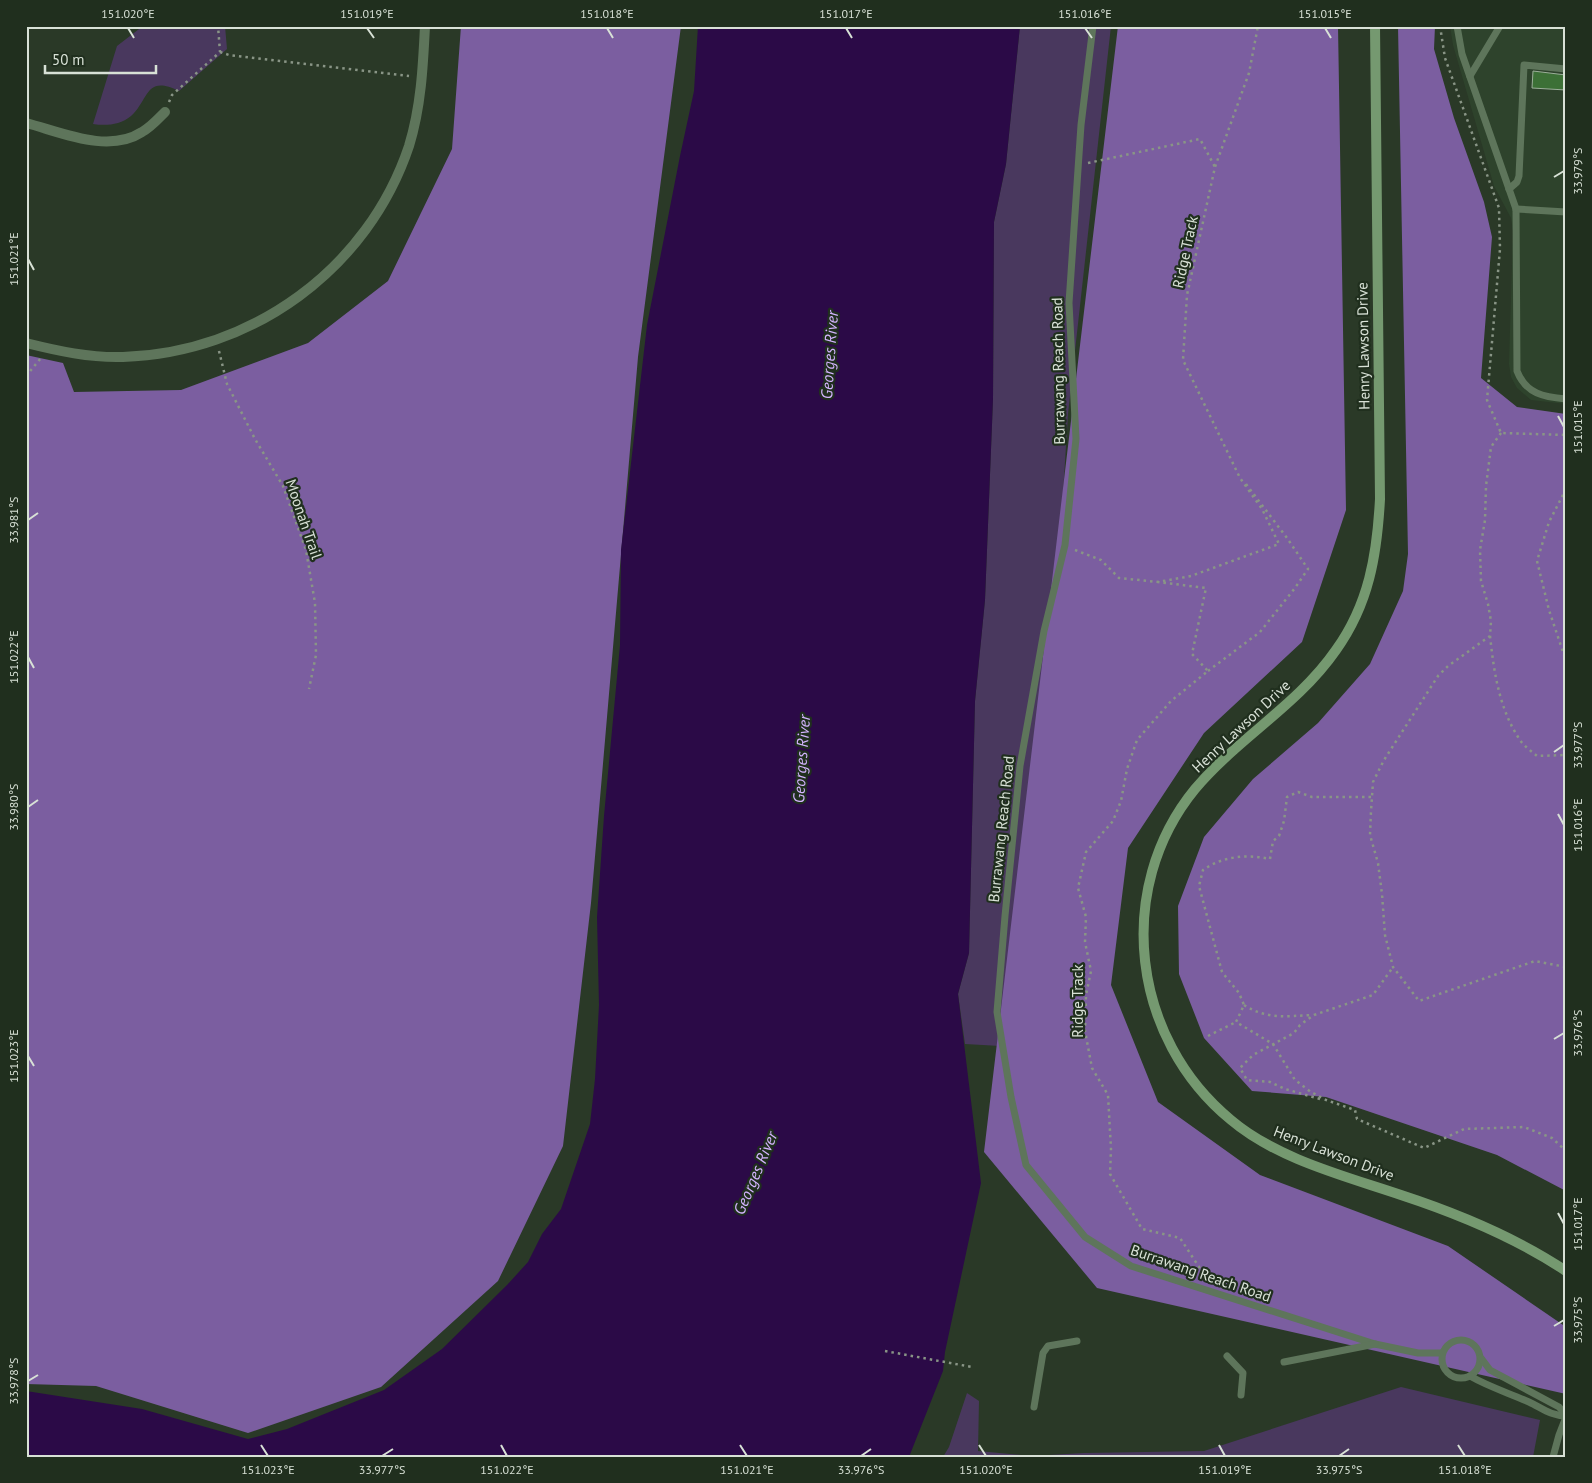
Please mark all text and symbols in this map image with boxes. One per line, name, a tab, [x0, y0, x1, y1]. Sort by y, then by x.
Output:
text: 151.020°E	[101, 6, 155, 21]
text: 151.019°E	[340, 6, 394, 21]
text: 151.018°E	[580, 6, 634, 21]
text: 151.017°E	[819, 6, 873, 21]
text: 151.016°E	[1058, 6, 1112, 21]
text: 151.015°E	[1298, 6, 1352, 21]
scale bar	[45, 42, 156, 74]
text: 50 m	[52, 50, 85, 69]
text: 33.979°S	[1570, 148, 1585, 194]
street label: Ridge Track	[1168, 213, 1202, 290]
text: 151.021°E	[6, 232, 21, 286]
street label: Henry Lawson Drive	[1352, 282, 1374, 410]
street label: Burrawang Reach Road	[1047, 297, 1069, 445]
water label: Georges River	[816, 308, 842, 400]
text: 151.015°E	[1570, 400, 1585, 454]
street label: Moonah Trail	[282, 477, 327, 562]
text: 33.981°S	[6, 497, 21, 543]
text: 151.022°E	[6, 630, 21, 684]
street label: Henry Lawson Drive	[1188, 676, 1294, 776]
water label: Georges River	[788, 712, 814, 804]
text: 33.977°S	[1570, 722, 1585, 768]
street label: Burrawang Reach Road	[984, 755, 1018, 903]
text: 33.980°S	[6, 784, 21, 830]
text: 151.016°E	[1570, 798, 1585, 852]
street label: Ridge Track	[1068, 963, 1087, 1038]
text: 33.976°S	[1570, 1010, 1585, 1056]
text: 151.023°E	[6, 1029, 21, 1083]
street label: Henry Lawson Drive	[1271, 1121, 1397, 1185]
water label: Georges River	[728, 1127, 782, 1218]
text: 151.017°E	[1570, 1197, 1585, 1251]
street label: Burrawang Reach Road	[1128, 1240, 1274, 1306]
text: 33.975°S	[1570, 1297, 1585, 1343]
text: 33.978°S	[6, 1358, 21, 1404]
text: 151.023°E	[241, 1462, 295, 1477]
text: 33.977°S	[359, 1462, 405, 1477]
text: 151.022°E	[480, 1462, 534, 1477]
text: 151.021°E	[720, 1462, 774, 1477]
text: 33.976°S	[838, 1462, 884, 1477]
text: 151.020°E	[959, 1462, 1013, 1477]
text: 151.019°E	[1198, 1462, 1252, 1477]
text: 33.975°S	[1316, 1462, 1362, 1477]
text: 151.018°E	[1438, 1462, 1492, 1477]

